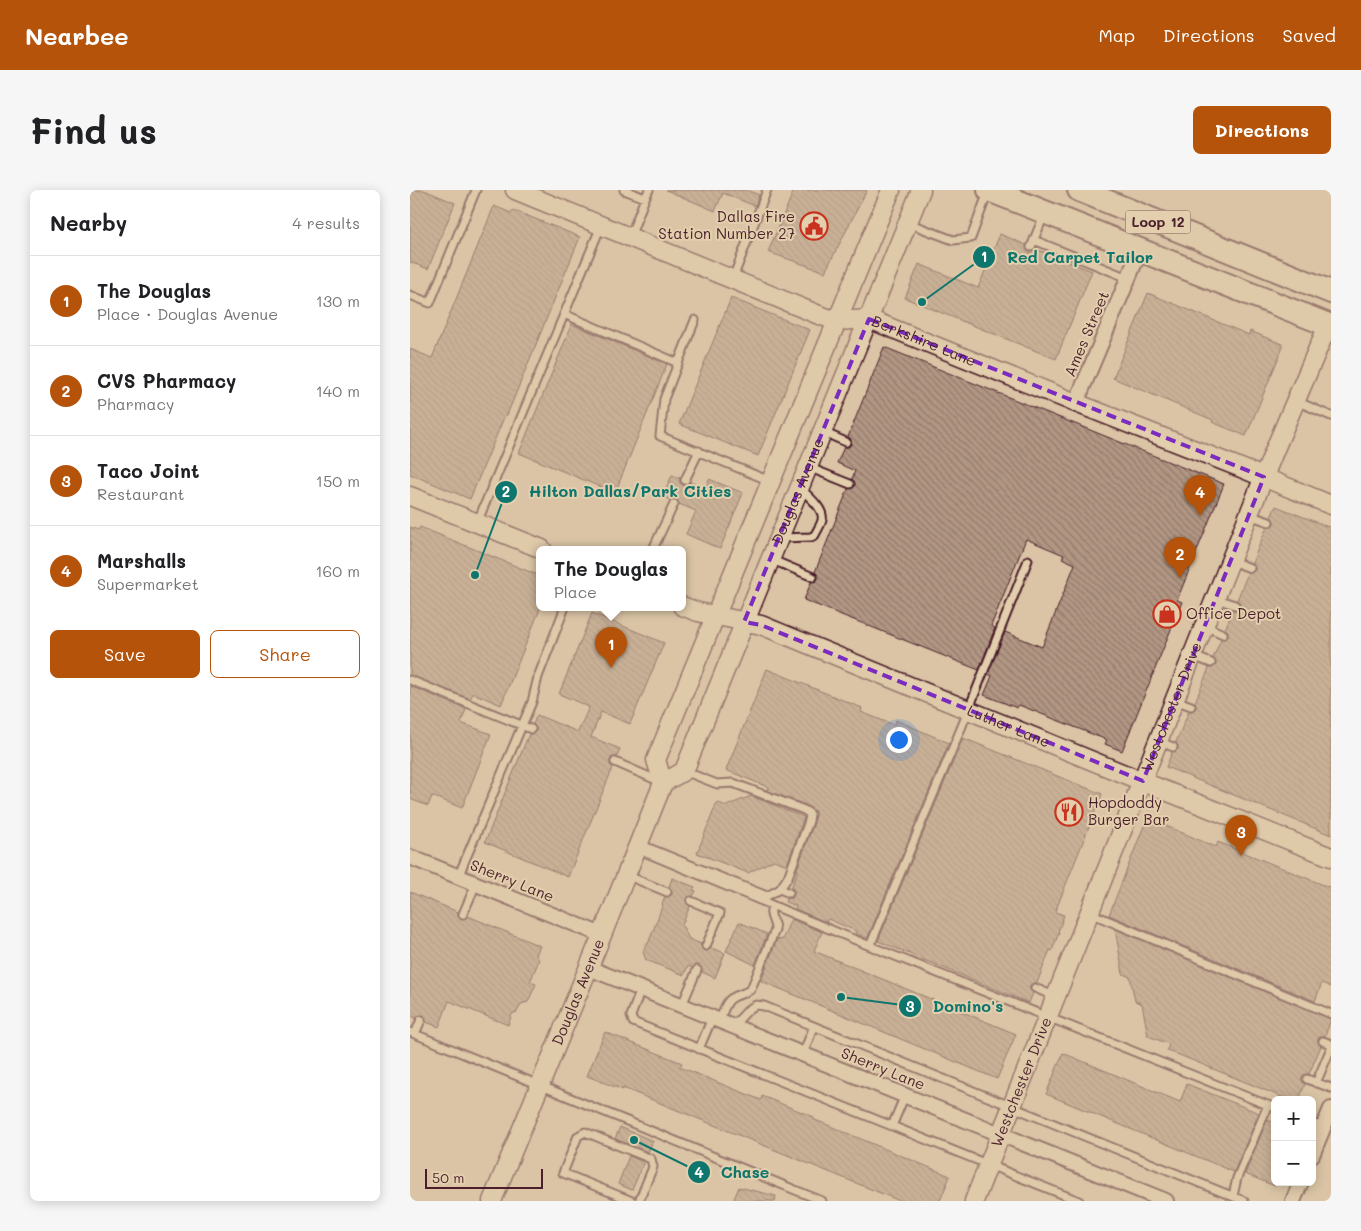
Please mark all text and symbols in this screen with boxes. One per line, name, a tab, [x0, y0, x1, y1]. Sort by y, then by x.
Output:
text: Nearbee	[25, 20, 129, 51]
text: Map	[1098, 23, 1135, 47]
text: Directions	[1163, 23, 1255, 47]
text: Saved	[1283, 23, 1336, 47]
button: Directions	[1193, 106, 1331, 154]
text: Find us	[30, 107, 157, 153]
place label: Dallas Fire Station Number 27	[658, 206, 795, 243]
text: Nearby	[50, 209, 127, 236]
public building icon: Dallas Fire Station Number 27	[799, 211, 829, 241]
road number: Loop 12	[1126, 211, 1190, 234]
text: 4 results	[292, 212, 360, 233]
callout: Red Carpet Tailor	[972, 241, 1163, 272]
text: 1	[981, 246, 987, 266]
text: Red Carpet Tailor	[1007, 246, 1153, 267]
text: The Douglas	[97, 278, 211, 303]
street label: Ames Street	[1059, 288, 1113, 380]
text: 1	[62, 290, 70, 311]
text: 130 m	[316, 290, 360, 311]
text: Place · Douglas Avenue	[97, 303, 278, 324]
street label: Berkshire Lane	[869, 310, 979, 370]
text: CVS Pharmacy	[97, 368, 236, 393]
text: 2	[62, 380, 70, 401]
text: 140 m	[316, 380, 360, 401]
text: Pharmacy	[97, 393, 174, 414]
street label: Douglas Avenue	[766, 435, 828, 547]
text: Taco Joint	[97, 458, 199, 483]
text: 3	[61, 470, 71, 491]
text: 150 m	[316, 470, 360, 491]
pin: 4	[1184, 475, 1216, 516]
callout: Hilton Dallas/Park Cities	[494, 476, 741, 507]
text: Hilton Dallas/Park Cities	[529, 480, 731, 501]
text: 2	[502, 481, 510, 501]
text: Restaurant	[97, 483, 185, 504]
pin: 2	[1164, 537, 1196, 578]
popup	[536, 546, 686, 611]
text: Marshalls	[97, 548, 186, 573]
text: The Douglas	[554, 556, 668, 581]
text: 4	[61, 560, 71, 581]
text: 160 m	[315, 560, 360, 581]
text: Supermarket	[97, 573, 199, 594]
text: Place	[554, 581, 597, 602]
shop icon: Office Depot	[1152, 599, 1182, 629]
place label: Office Depot	[1186, 603, 1281, 623]
pin: 1	[595, 627, 627, 668]
button: Save	[50, 630, 200, 678]
button: Share	[210, 630, 360, 678]
street label: Westchester Drive	[1136, 639, 1206, 775]
street label: Luther Lane	[965, 700, 1053, 751]
your location	[886, 727, 912, 753]
place label: Hopdoddy Burger Bar	[1088, 792, 1170, 829]
restaurant icon: Hopdoddy Burger Bar	[1054, 797, 1084, 827]
pin: 3	[1225, 815, 1257, 856]
street label: Sherry Lane	[467, 854, 557, 906]
street label: Douglas Avenue	[547, 936, 608, 1048]
callout: Domino's	[898, 991, 1013, 1022]
text: Domino's	[933, 995, 1003, 1016]
text: 3	[905, 996, 915, 1016]
street label: Westchester Drive	[986, 1014, 1056, 1150]
street label: Sherry Lane	[838, 1042, 928, 1094]
map controls	[1271, 1096, 1316, 1186]
button: +	[1271, 1096, 1316, 1141]
button: −	[1271, 1141, 1316, 1186]
callout: Chase	[686, 1157, 780, 1188]
text: Chase	[721, 1161, 769, 1182]
text: 4	[694, 1162, 704, 1182]
scale bar	[425, 1166, 542, 1189]
text: 50 m	[432, 1168, 464, 1187]

